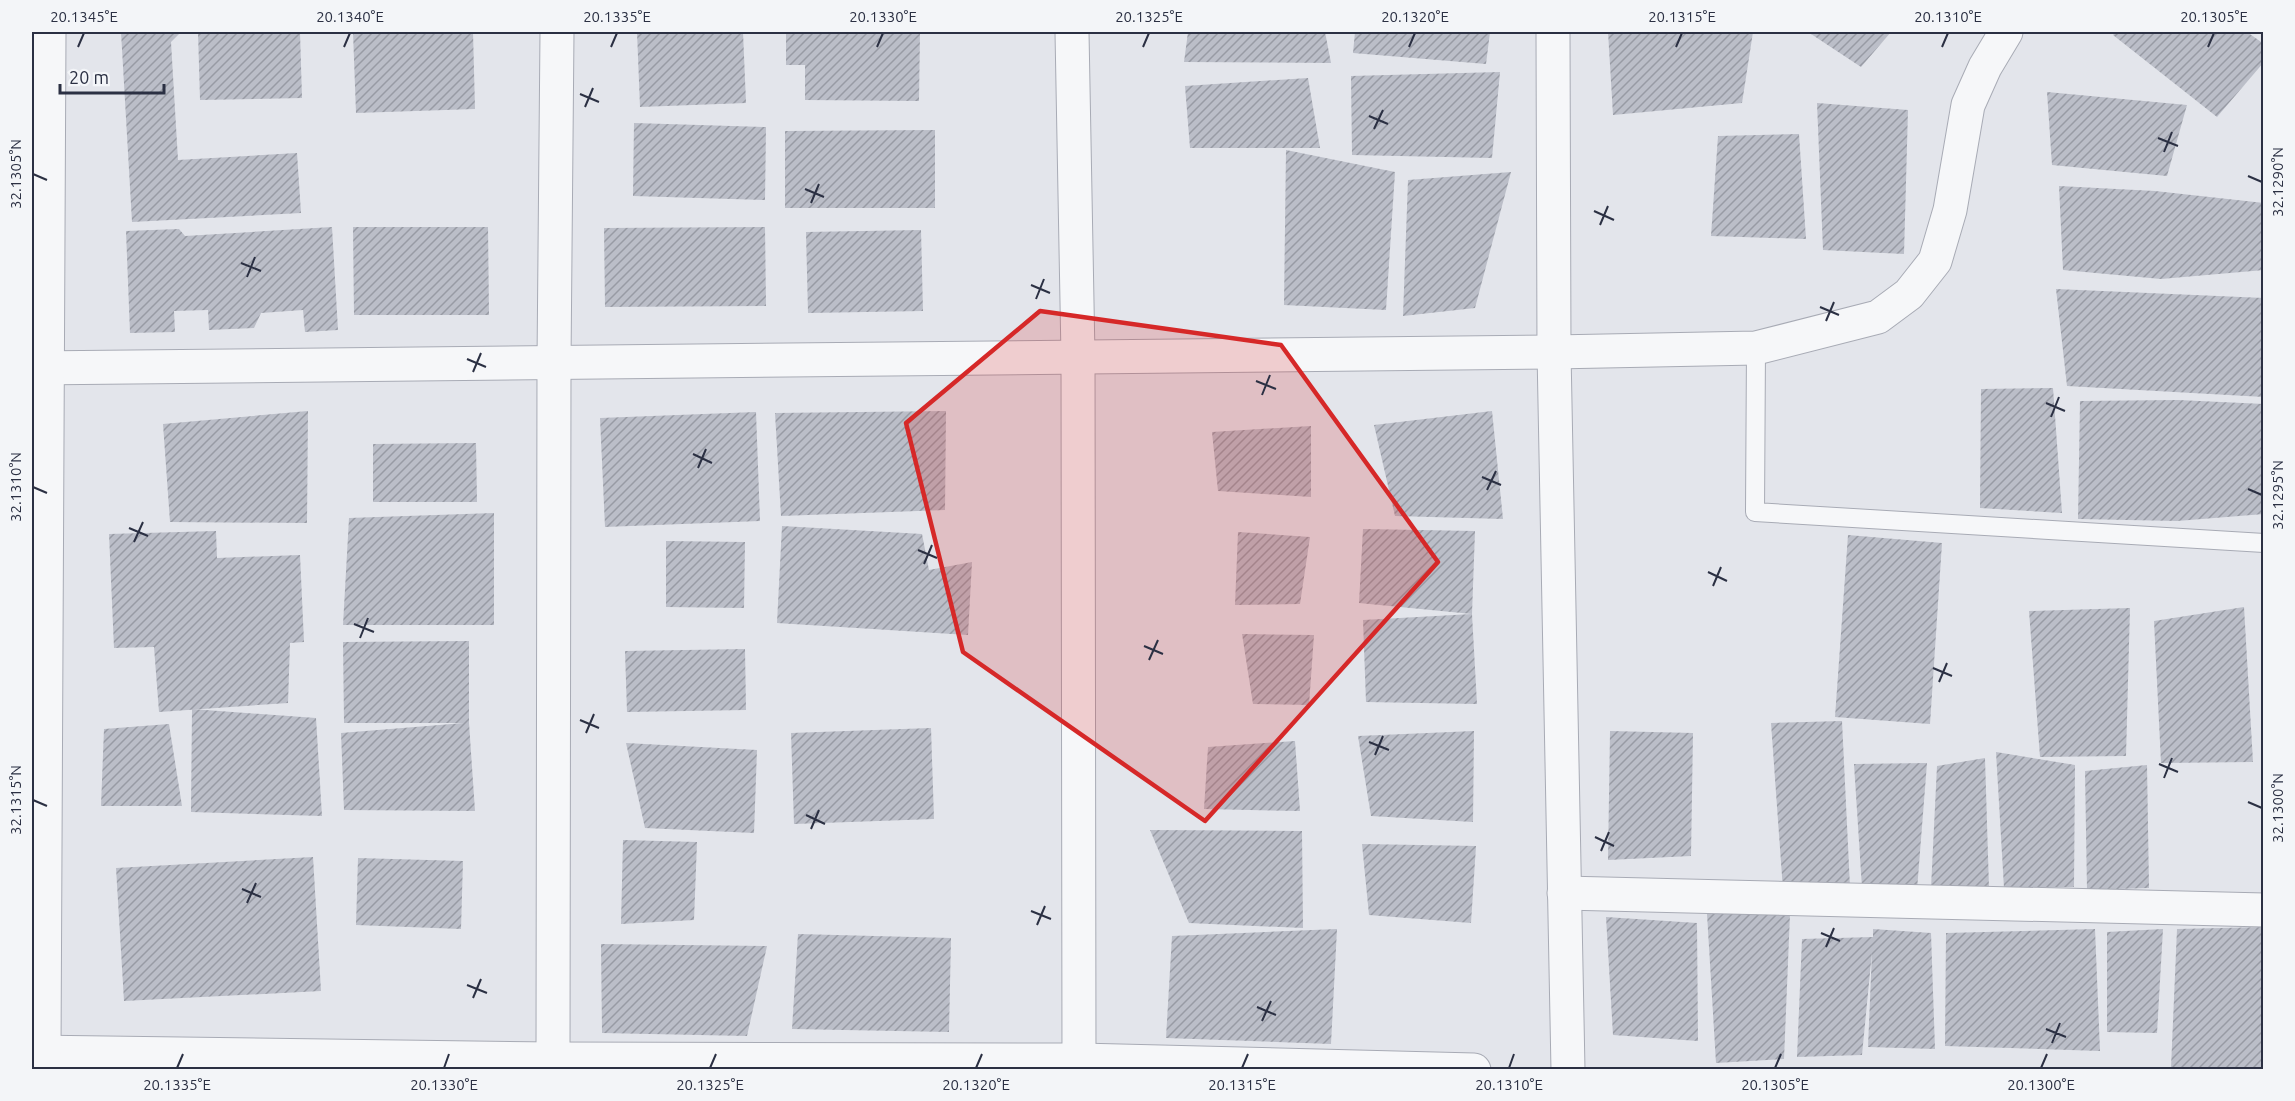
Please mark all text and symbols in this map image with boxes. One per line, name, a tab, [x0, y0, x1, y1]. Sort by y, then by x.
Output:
text: 20.1345°E	[50, 8, 118, 25]
text: 20.1340°E	[316, 8, 384, 25]
text: 20.1335°E	[583, 8, 651, 25]
text: 20.1330°E	[849, 8, 917, 25]
text: 20.1325°E	[1115, 8, 1183, 25]
text: 20.1320°E	[1381, 8, 1449, 25]
text: 20.1315°E	[1648, 8, 1716, 25]
text: 20.1310°E	[1914, 8, 1982, 25]
text: 20.1305°E	[2180, 8, 2248, 25]
scale bar	[60, 57, 164, 95]
text: 20 m	[69, 67, 109, 87]
text: 32.1305°N	[7, 139, 24, 209]
text: 32.1290°N	[2269, 147, 2286, 217]
text: 32.1310°N	[7, 452, 24, 522]
text: 32.1295°N	[2269, 460, 2286, 530]
text: 32.1315°N	[7, 765, 24, 835]
text: 32.1300°N	[2269, 773, 2286, 843]
text: 20.1335°E	[143, 1076, 211, 1093]
text: 20.1330°E	[410, 1076, 478, 1093]
text: 20.1325°E	[676, 1076, 744, 1093]
text: 20.1320°E	[942, 1076, 1010, 1093]
text: 20.1315°E	[1208, 1076, 1276, 1093]
text: 20.1310°E	[1475, 1076, 1543, 1093]
text: 20.1305°E	[1741, 1076, 1809, 1093]
text: 20.1300°E	[2007, 1076, 2075, 1093]

